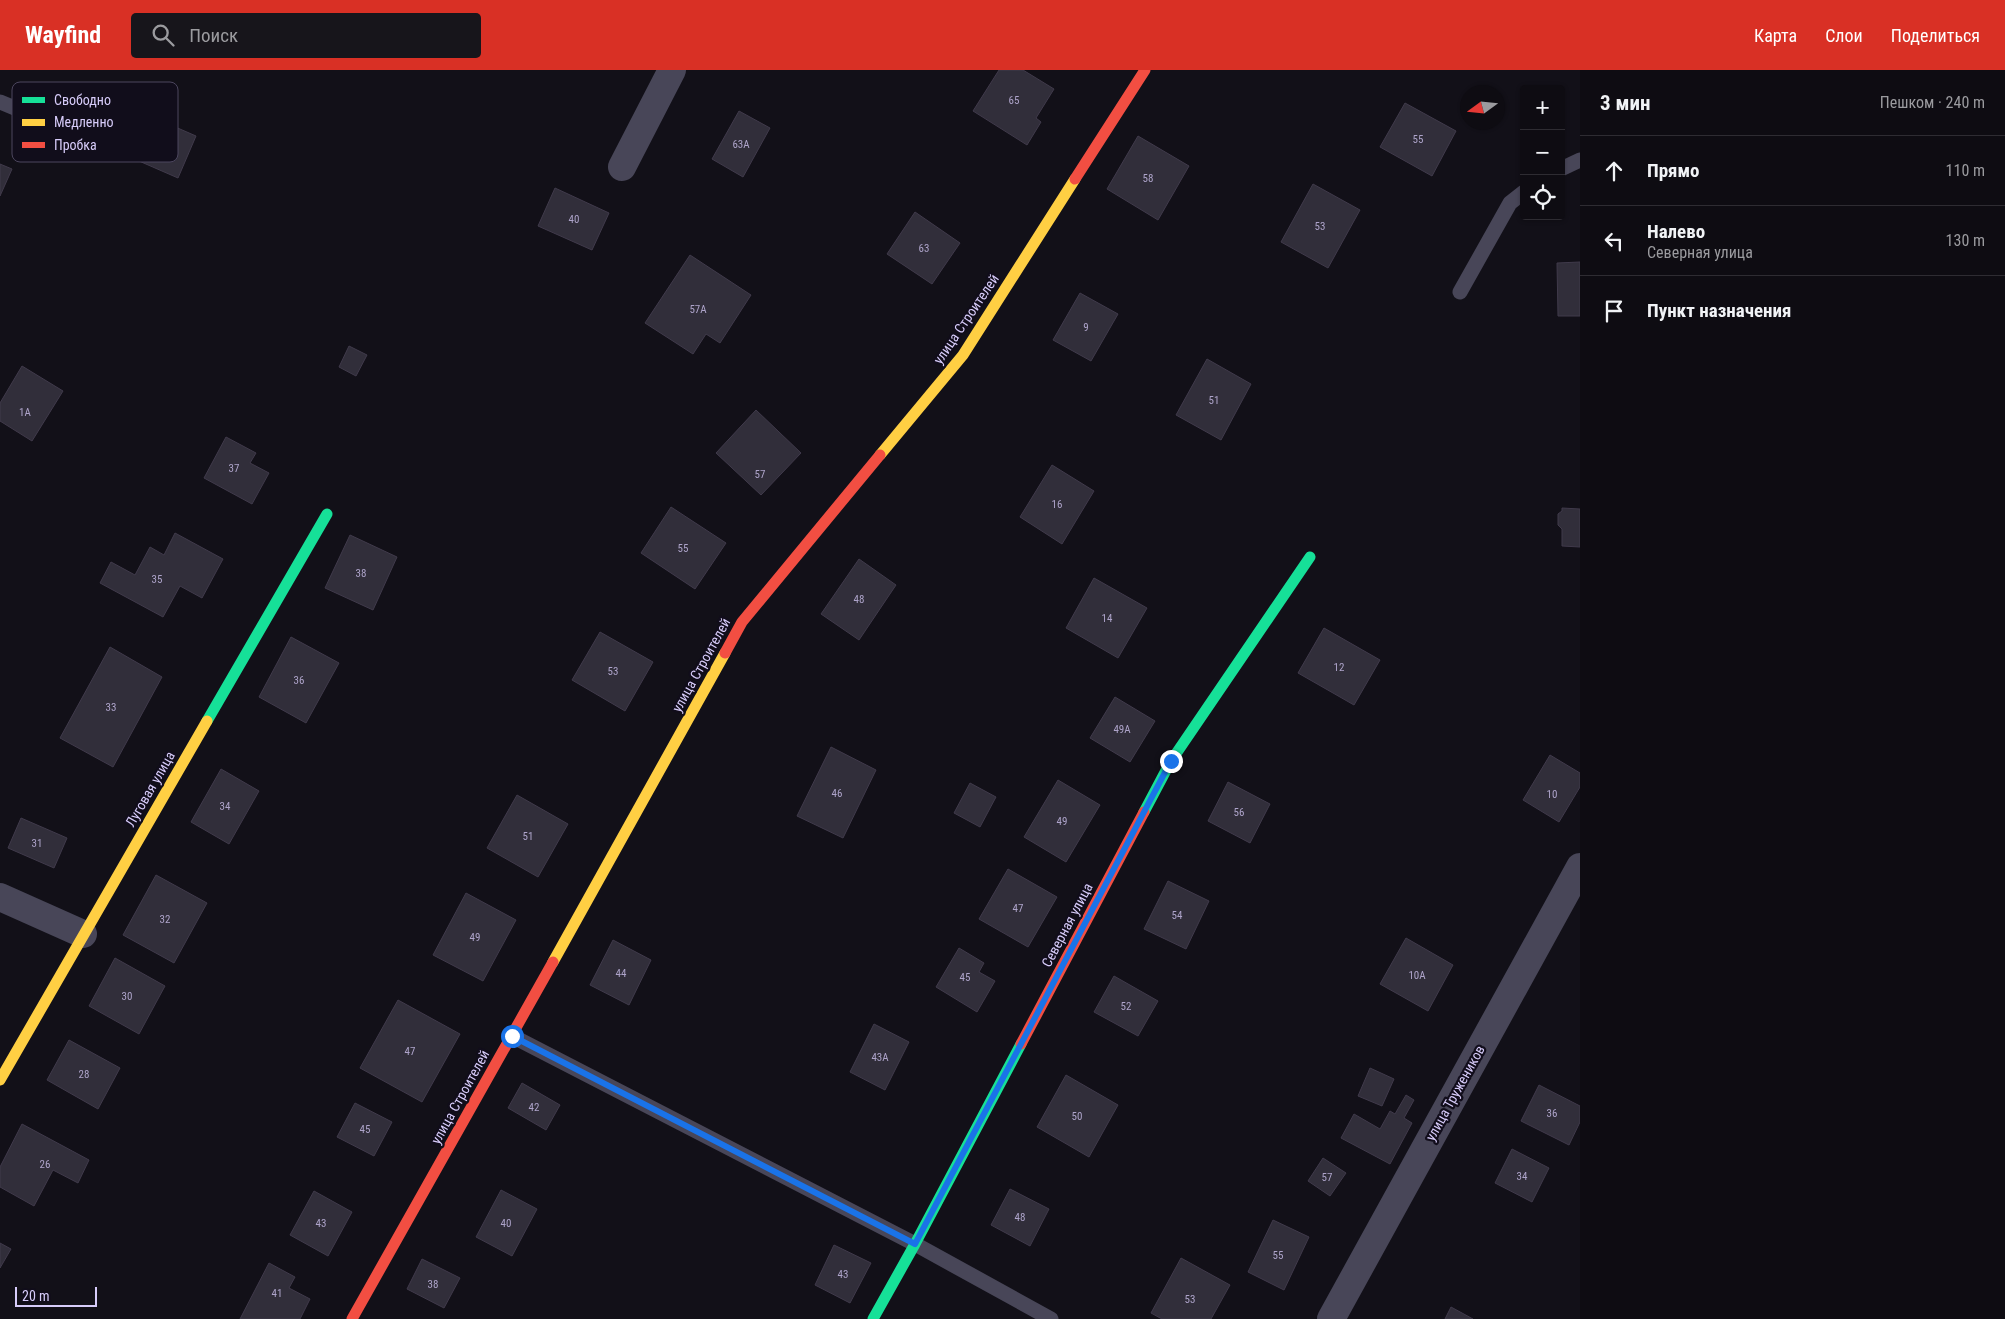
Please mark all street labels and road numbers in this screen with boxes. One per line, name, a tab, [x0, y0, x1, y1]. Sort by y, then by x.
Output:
street label: улица Строителей	[930, 271, 1002, 367]
street label: улица Строителей	[669, 615, 733, 715]
street label: Луговая улица	[122, 749, 178, 829]
street label: Северная улица	[1038, 880, 1096, 970]
street label: улица Тружеников	[1422, 1042, 1488, 1144]
street label: улица Строителей	[428, 1047, 492, 1147]

